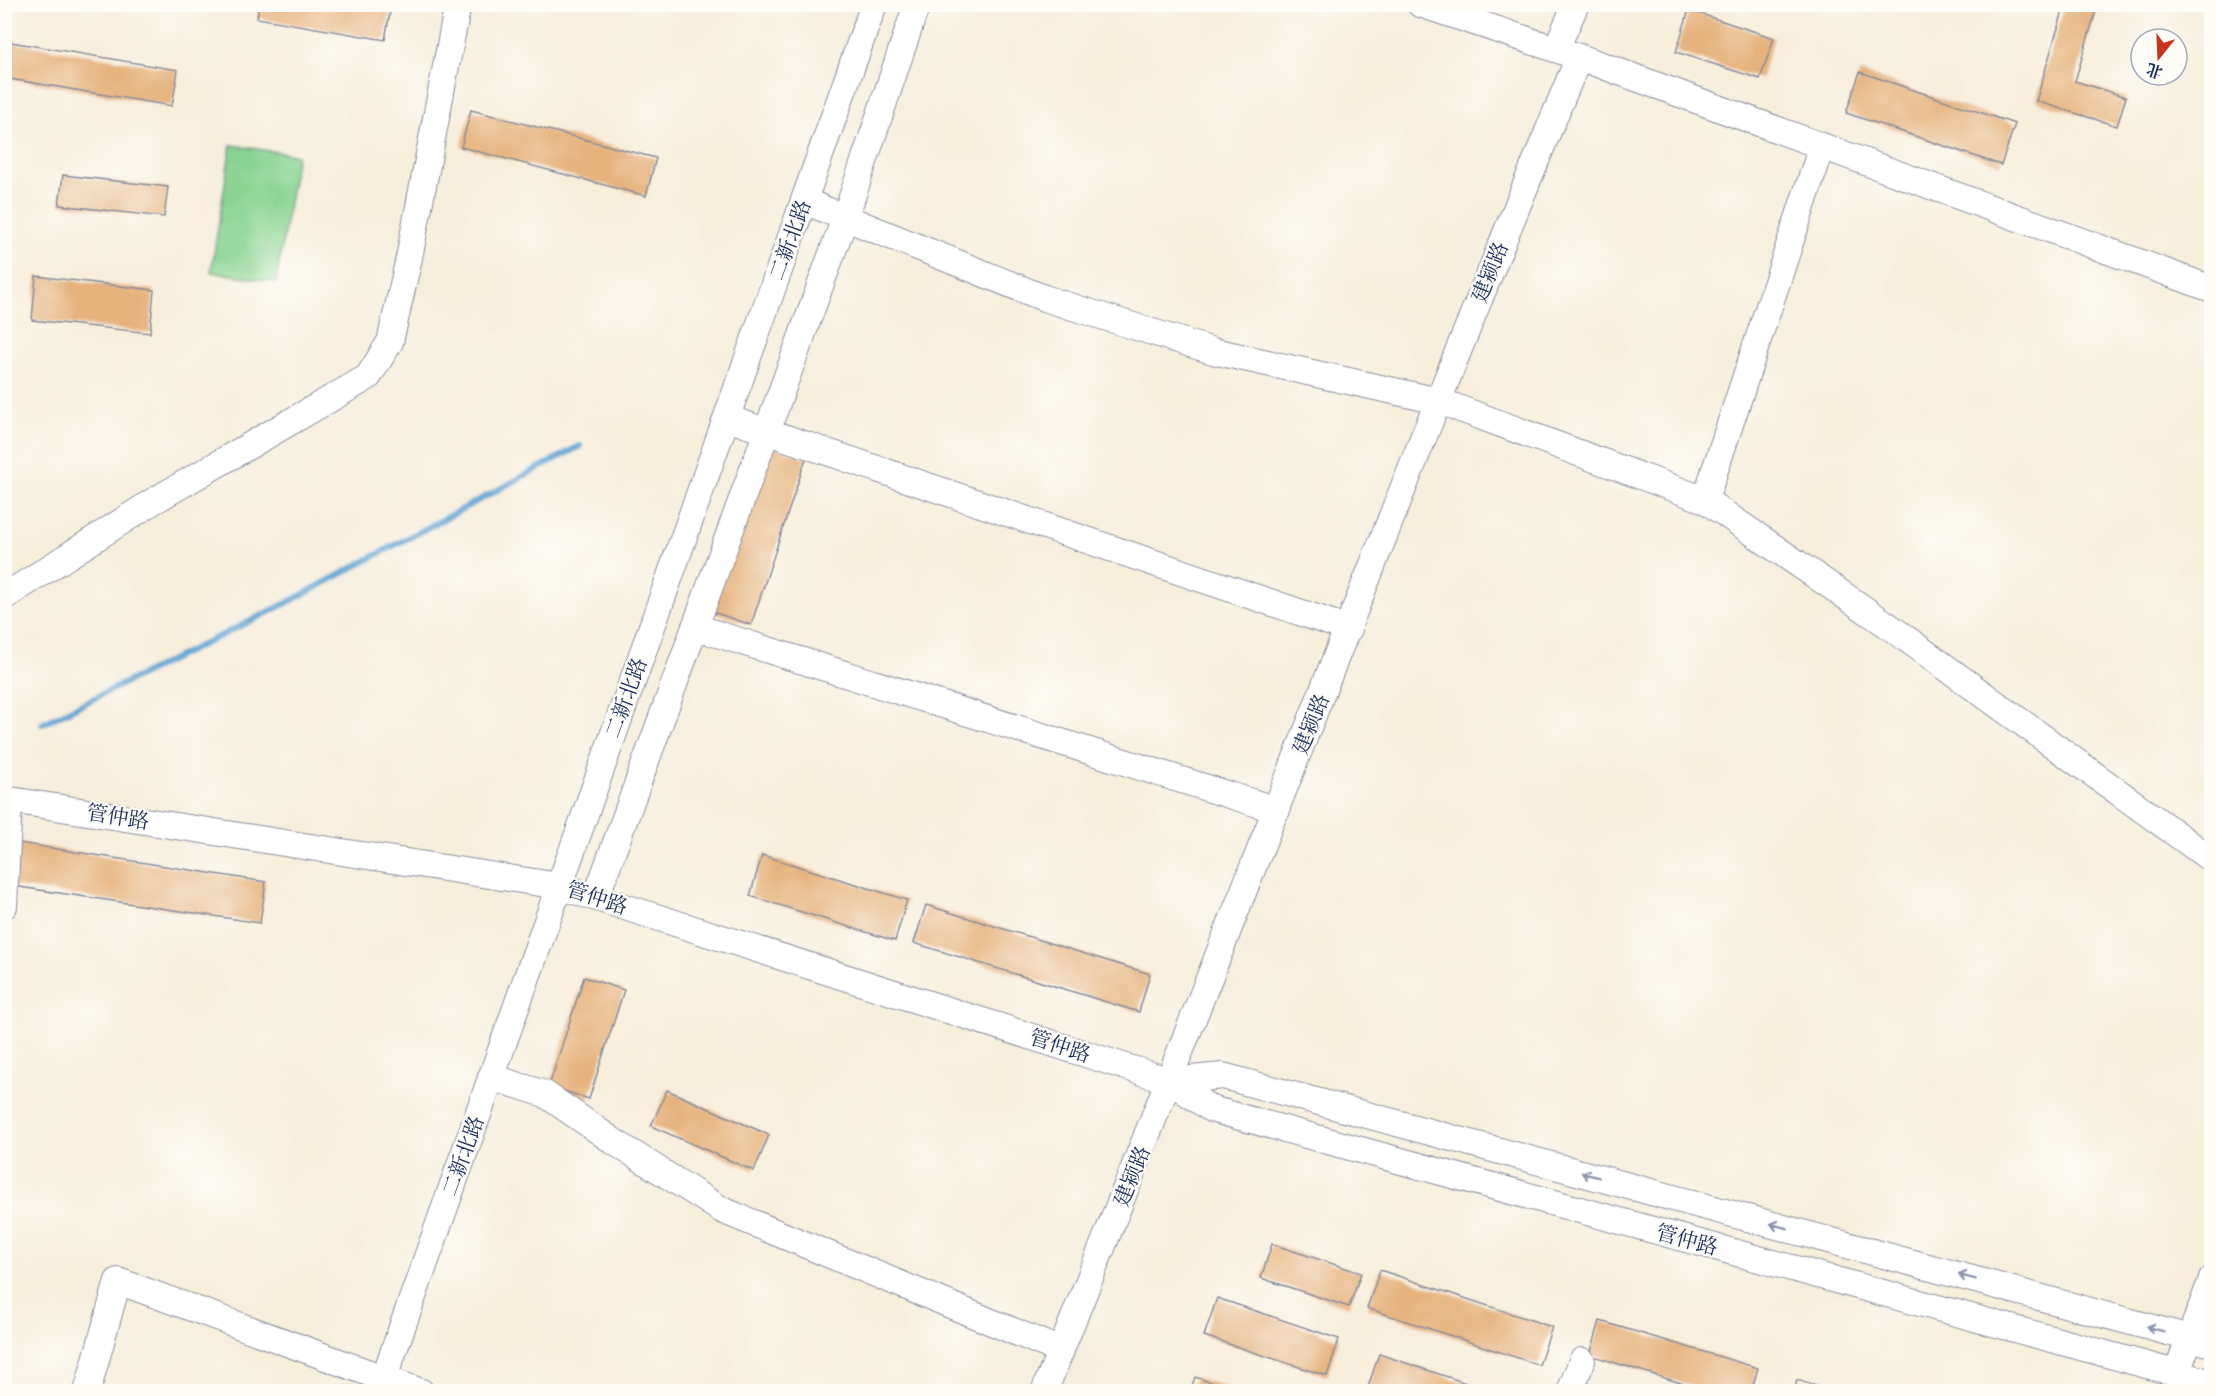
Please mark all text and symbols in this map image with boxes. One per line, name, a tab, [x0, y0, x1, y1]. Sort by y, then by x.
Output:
north arrow	[2129, 27, 2189, 87]
text: 北	[2144, 58, 2165, 82]
street label: 二新北路	[764, 196, 818, 284]
street label: 建颍路	[1467, 238, 1515, 306]
street label: 二新北路	[600, 654, 654, 742]
street label: 建颍路	[1288, 690, 1336, 758]
street label: 管仲路	[85, 800, 151, 836]
street label: 管仲路	[563, 877, 631, 921]
street label: 管仲路	[1026, 1025, 1094, 1069]
street label: 二新北路	[437, 1112, 491, 1200]
street label: 建颍路	[1109, 1142, 1157, 1210]
one-way arrow	[1581, 1169, 1600, 1181]
street label: 管仲路	[1653, 1220, 1721, 1262]
one-way arrow	[1769, 1220, 1788, 1232]
one-way arrow	[1958, 1271, 1977, 1283]
one-way arrow	[2146, 1322, 2165, 1334]

